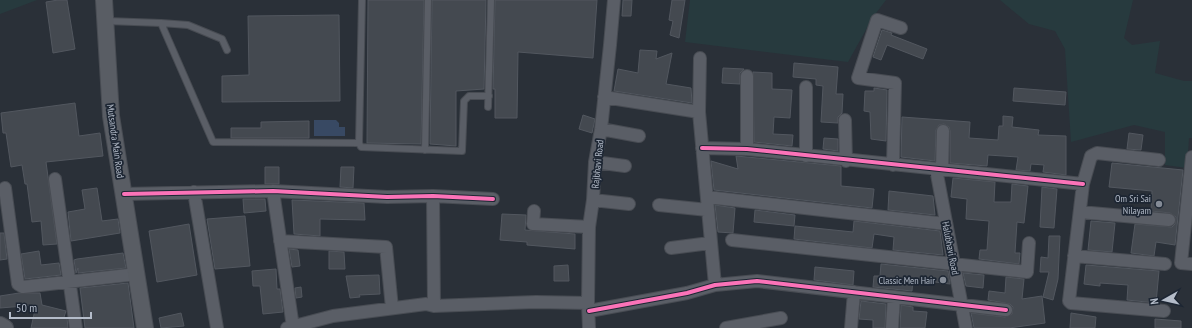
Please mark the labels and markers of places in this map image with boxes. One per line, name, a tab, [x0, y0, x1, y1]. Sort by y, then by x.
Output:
place label: Om Sri Sai Nilayam	[1115, 192, 1151, 217]
marker: Om Sri Sai Nilayam	[1154, 199, 1164, 209]
place label: Classic Men Hair	[878, 274, 935, 287]
marker: Classic Men Hair	[938, 275, 948, 285]

